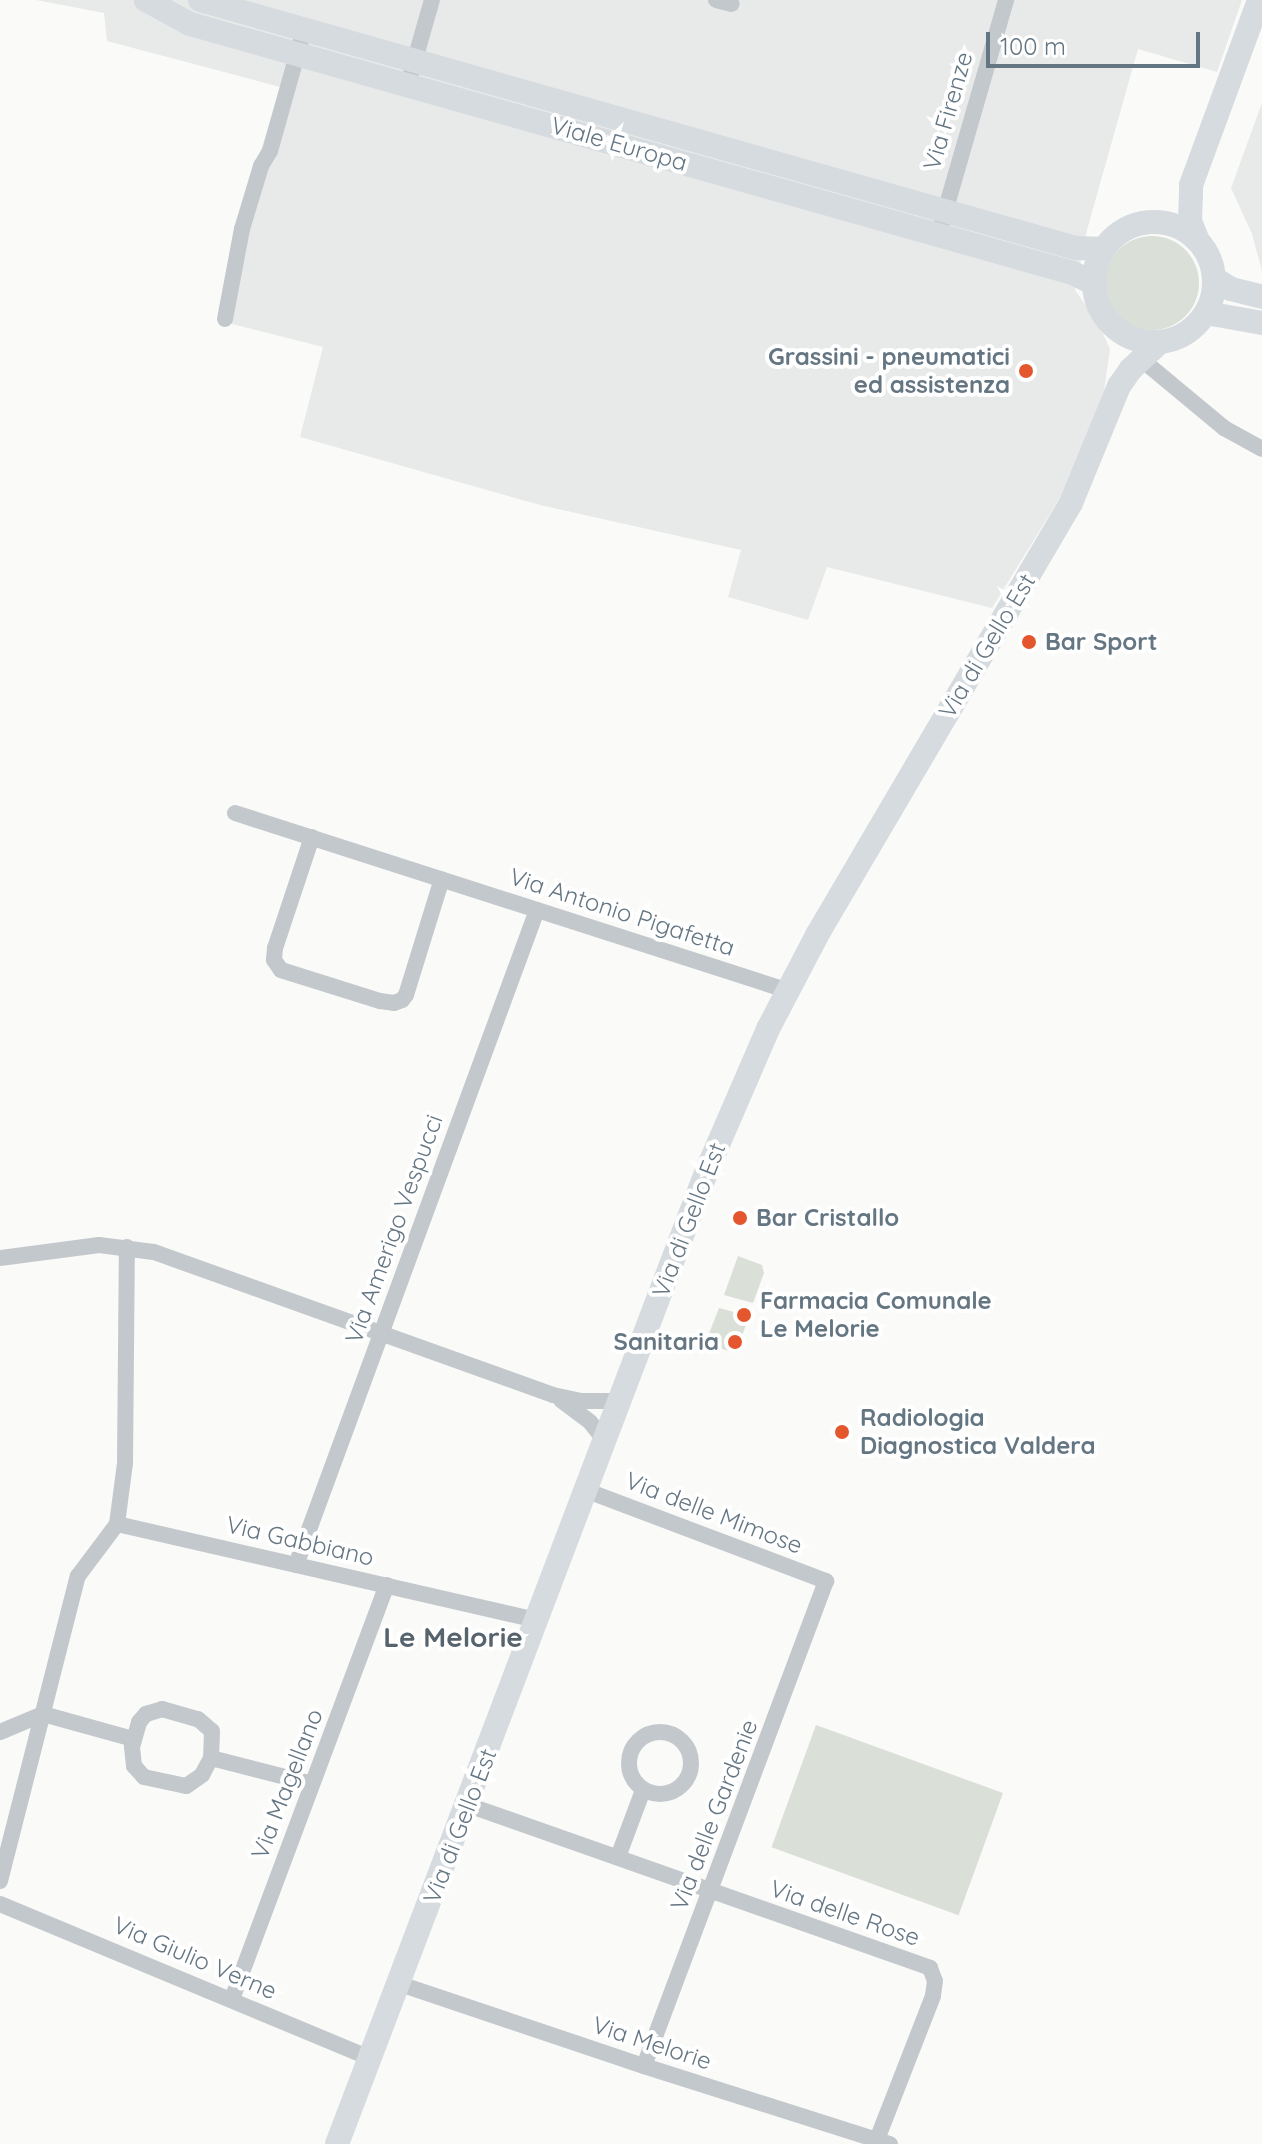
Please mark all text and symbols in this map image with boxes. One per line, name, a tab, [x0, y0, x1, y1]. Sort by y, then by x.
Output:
scale bar	[990, 16, 1204, 66]
text: 100 m	[1000, 31, 1066, 61]
street label: Via Firenze	[917, 48, 979, 174]
street label: Viale Europa	[548, 111, 690, 177]
place label: Grassini - pneumatici ed assistenza	[768, 343, 1010, 399]
marker: Grassini - pneumatici ed assistenza	[1017, 362, 1035, 380]
street label: Via di Gello Est	[933, 568, 1041, 724]
place label: Bar Sport	[1045, 628, 1158, 656]
marker: Bar Sport	[1020, 633, 1038, 651]
street label: Via Antonio Pigafetta	[506, 862, 738, 962]
street label: Via Amerigo Vespucci	[339, 1111, 449, 1347]
street label: Via di Gello Est	[646, 1139, 732, 1301]
place label: Bar Cristallo	[756, 1204, 899, 1232]
marker: Bar Cristallo	[731, 1209, 749, 1227]
place label: Farmacia Comunale Le Melorie	[760, 1287, 992, 1343]
marker: Farmacia Comunale Le Melorie	[735, 1306, 753, 1324]
place label: Sanitaria	[614, 1328, 719, 1356]
marker: Sanitaria	[726, 1333, 744, 1351]
place label: Radiologia Diagnostica Valdera	[860, 1404, 1096, 1460]
marker: Radiologia Diagnostica Valdera	[831, 1421, 853, 1443]
street label: Via delle Mimose	[621, 1466, 807, 1560]
street label: Via Gabbiano	[223, 1510, 377, 1572]
district label: Le Melorie	[383, 1620, 523, 1654]
street label: Via Magellano	[245, 1705, 329, 1863]
street label: Via delle Gardenie	[664, 1715, 764, 1915]
street label: Via di Gello Est	[417, 1745, 503, 1907]
street label: Via delle Rose	[766, 1874, 924, 1952]
street label: Via Giulio Verne	[109, 1911, 281, 2005]
street label: Via Melorie	[589, 2010, 715, 2076]

